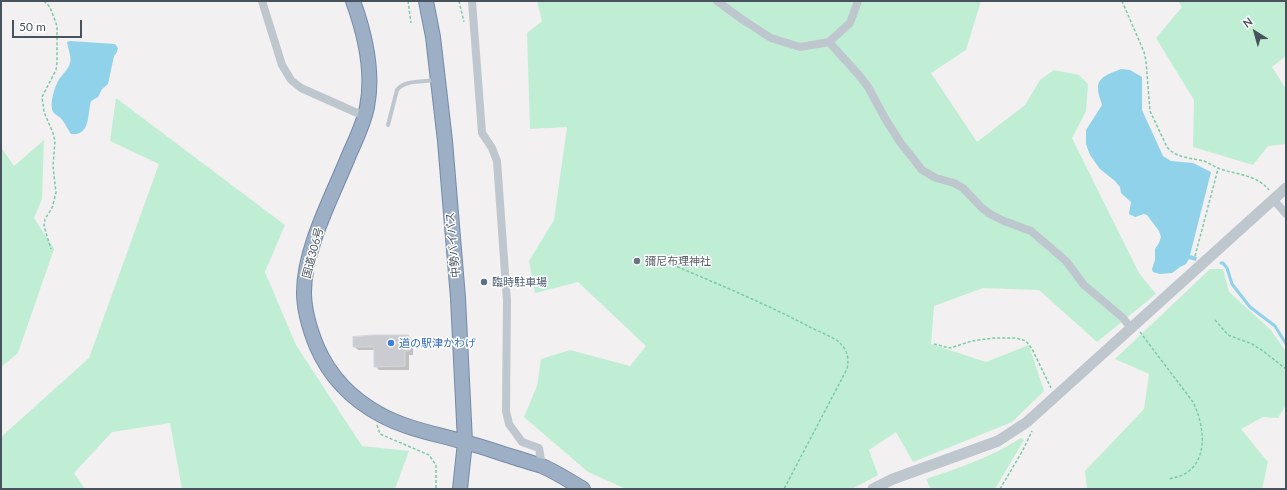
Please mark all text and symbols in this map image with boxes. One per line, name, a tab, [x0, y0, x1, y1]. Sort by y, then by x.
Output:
scale bar	[14, 12, 84, 38]
north arrow	[1235, 12, 1275, 52]
text: N	[1240, 14, 1255, 30]
text: 50 m	[19, 19, 46, 34]
street label: 中勢バイパス	[444, 212, 462, 278]
street label: 国道306号	[300, 226, 326, 280]
place label: 彌尼布理神社	[645, 254, 711, 268]
marker: 彌尼布理神社	[632, 256, 642, 266]
place label: 臨時駐車場	[492, 275, 547, 289]
marker: 臨時駐車場	[479, 277, 489, 287]
place label: 道の駅津かわげ	[399, 336, 476, 350]
marker: 道の駅津かわげ	[386, 338, 396, 348]

